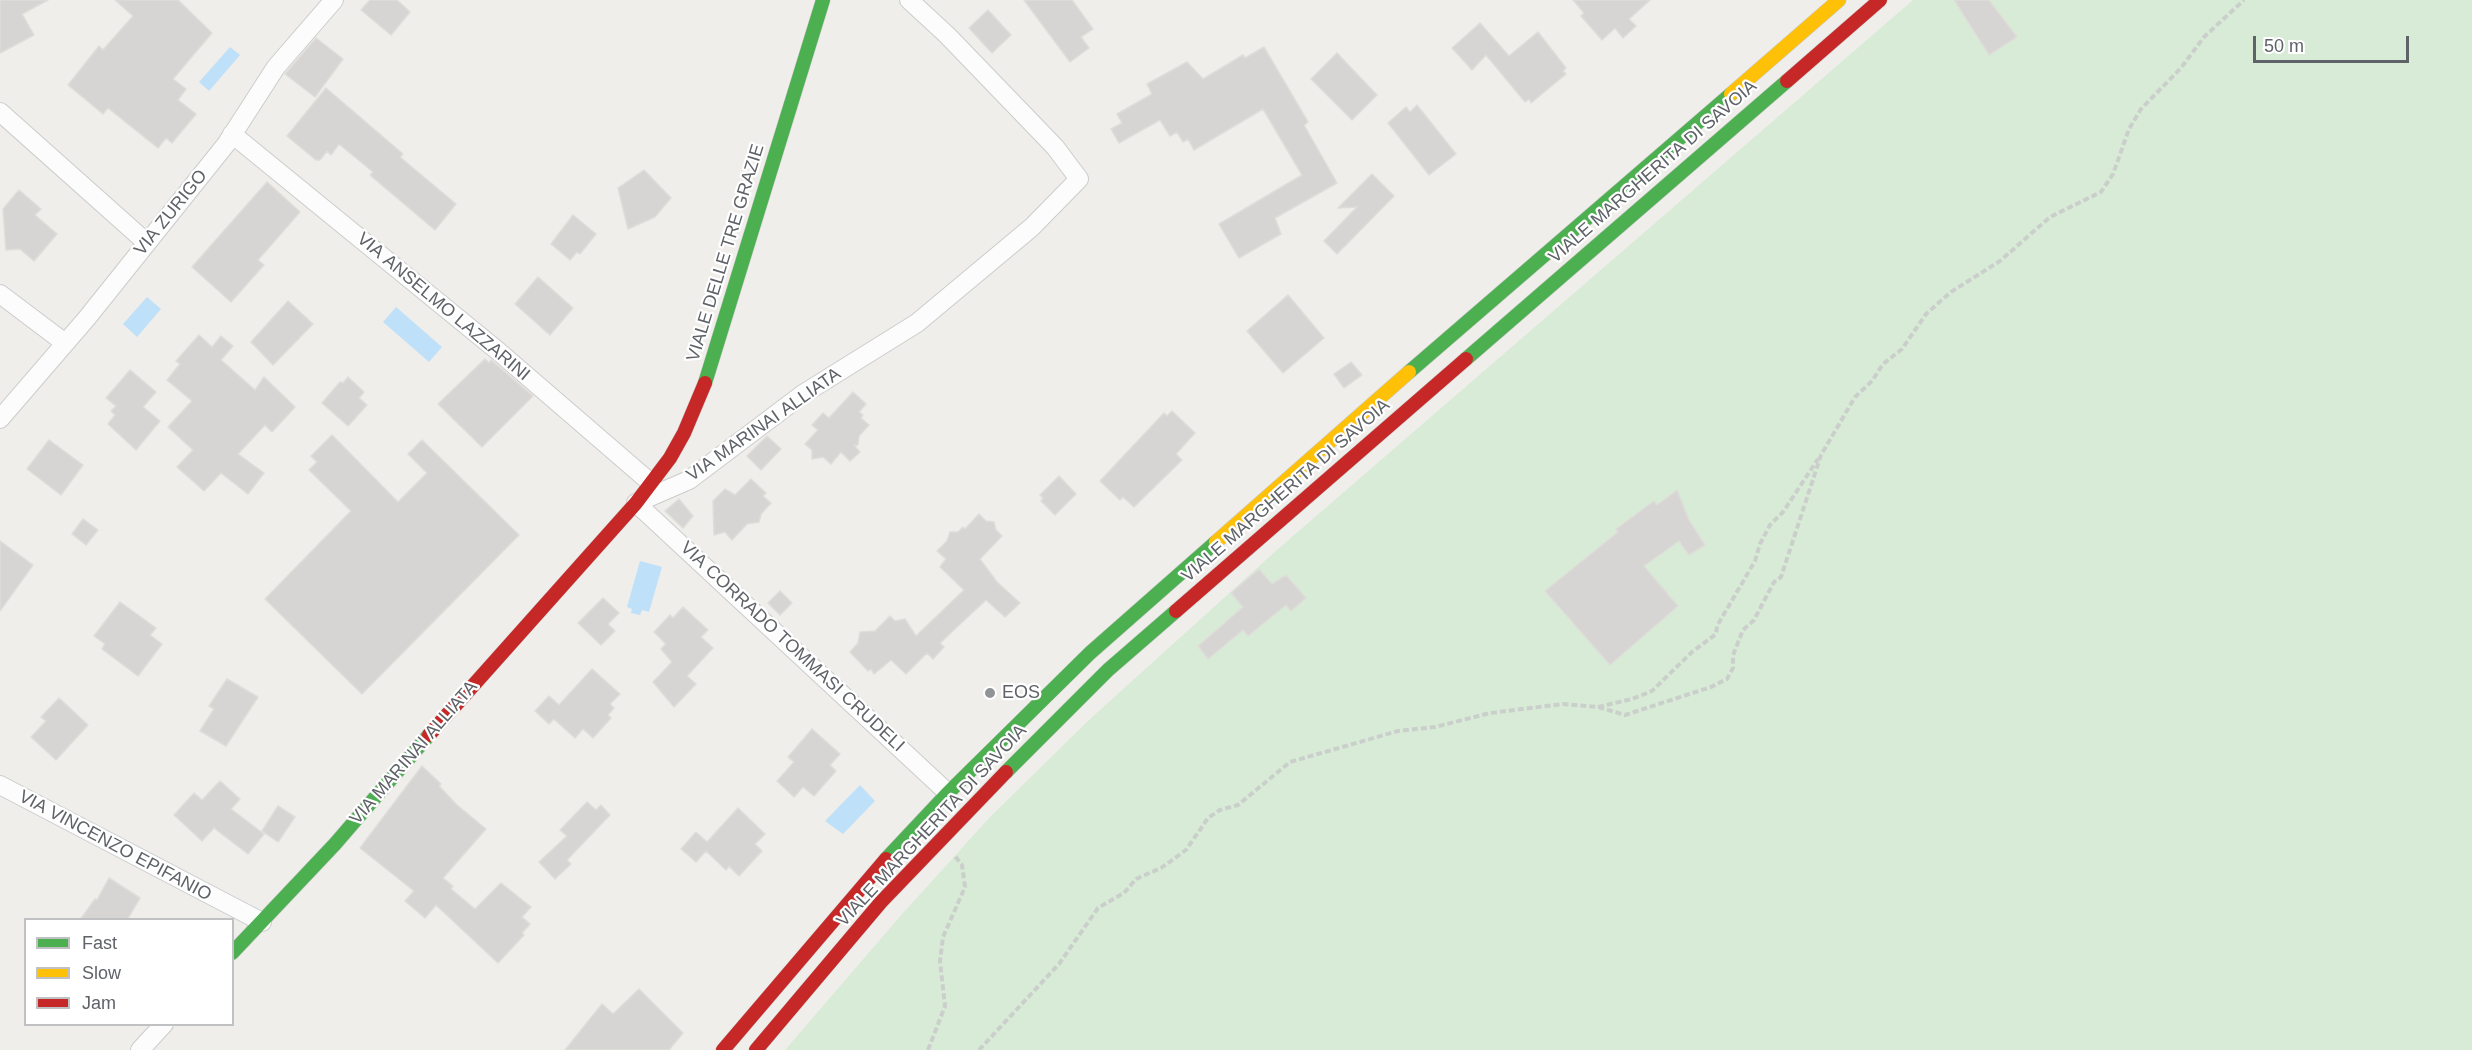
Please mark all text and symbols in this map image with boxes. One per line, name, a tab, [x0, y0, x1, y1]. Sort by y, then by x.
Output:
scale bar	[2256, 24, 2412, 62]
text: 50 m	[2264, 36, 2304, 56]
street label: VIALE MARGHERITA DI SAVOIA	[1545, 76, 1761, 268]
street label: VIALE DELLE TRE GRAZIE	[683, 142, 769, 364]
street label: VIA ZURIGO	[130, 166, 212, 260]
street label: VIA ANSELMO LAZZARINI	[352, 228, 534, 386]
street label: VIA MARINAI ALLIATA	[683, 364, 845, 486]
street label: VIALE MARGHERITA DI SAVOIA	[1178, 395, 1394, 587]
street label: VIA CORRADO TOMMASI CRUDELI	[675, 537, 909, 757]
street label: VIA MARINAI ALLIATA	[346, 677, 482, 829]
place label: EOS	[1002, 682, 1040, 704]
marker: EOS	[983, 686, 997, 700]
street label: VIALE MARGHERITA DI SAVOIA	[833, 720, 1031, 932]
street label: VIA VINCENZO EPIFANIO	[15, 786, 215, 906]
legend	[24, 918, 234, 1026]
text: Fast	[82, 933, 117, 953]
text: Slow	[82, 963, 121, 983]
text: Jam	[82, 993, 116, 1013]

